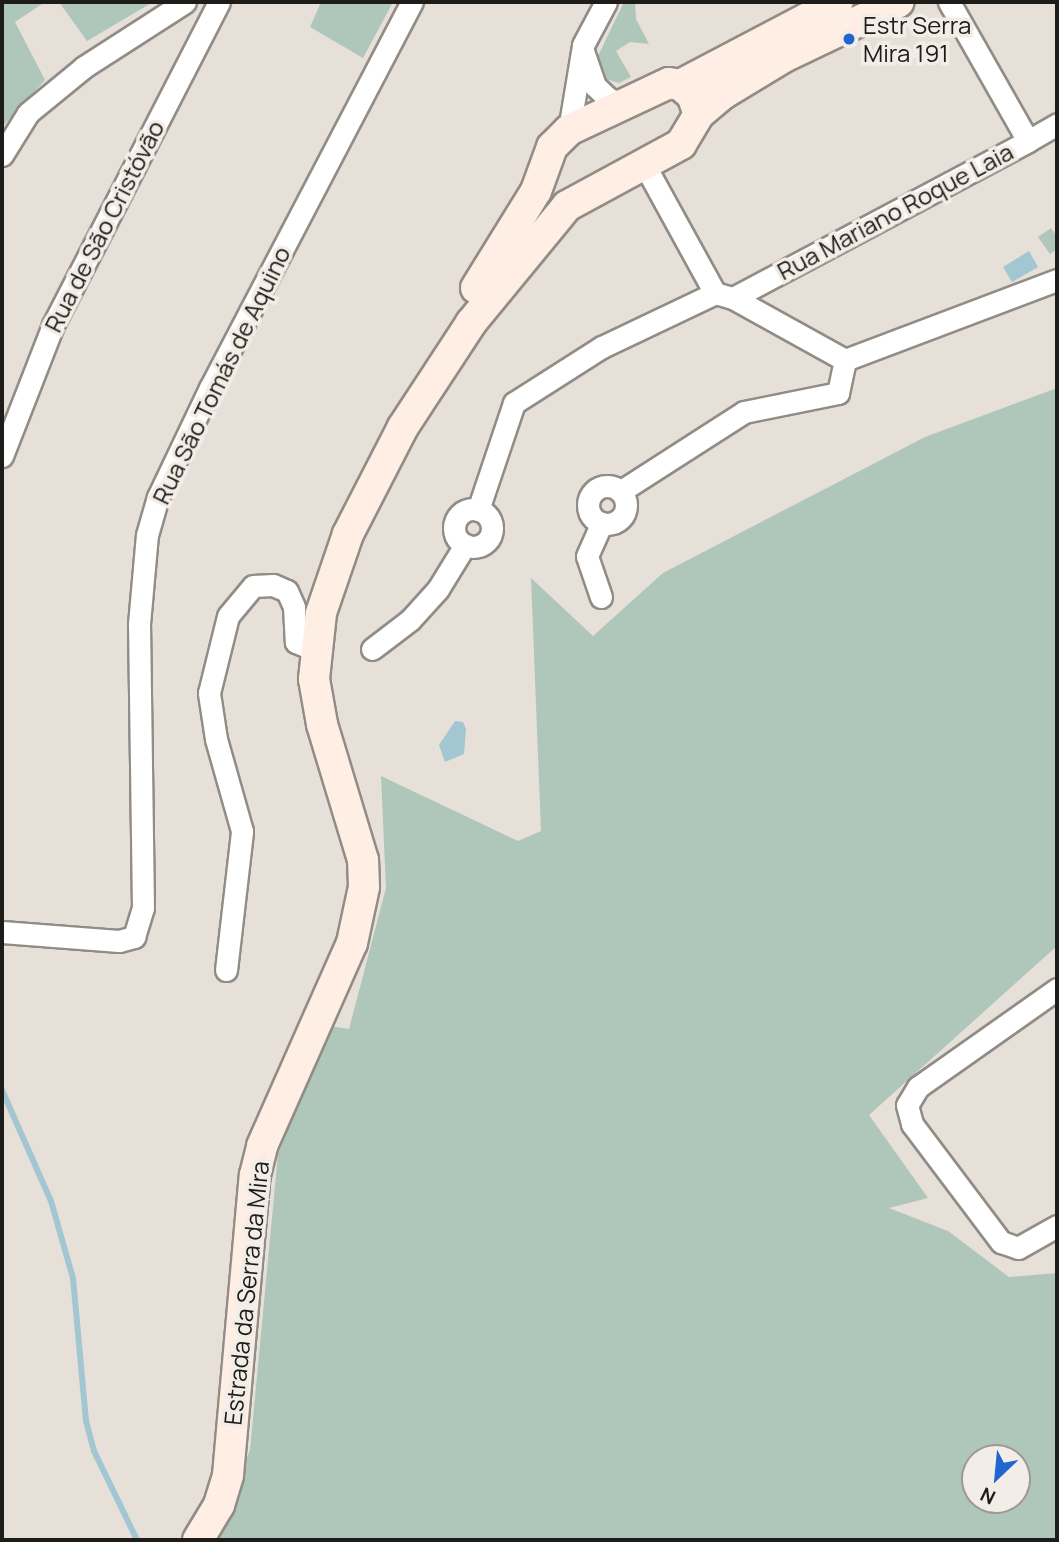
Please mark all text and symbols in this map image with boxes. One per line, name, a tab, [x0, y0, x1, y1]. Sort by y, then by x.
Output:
place label: Estr Serra Mira 191	[863, 11, 971, 67]
marker: Estr Serra Mira 191	[841, 31, 857, 47]
street label: Rua de São Cristóvão	[38, 115, 170, 337]
street label: Rua Mariano Roque Laia	[772, 137, 1018, 285]
street label: Rua São Tomás de Aquino	[146, 241, 296, 509]
street label: Estrada da Serra da Mira	[218, 1159, 274, 1427]
north arrow	[961, 1444, 1031, 1514]
text: N	[976, 1481, 1000, 1511]

